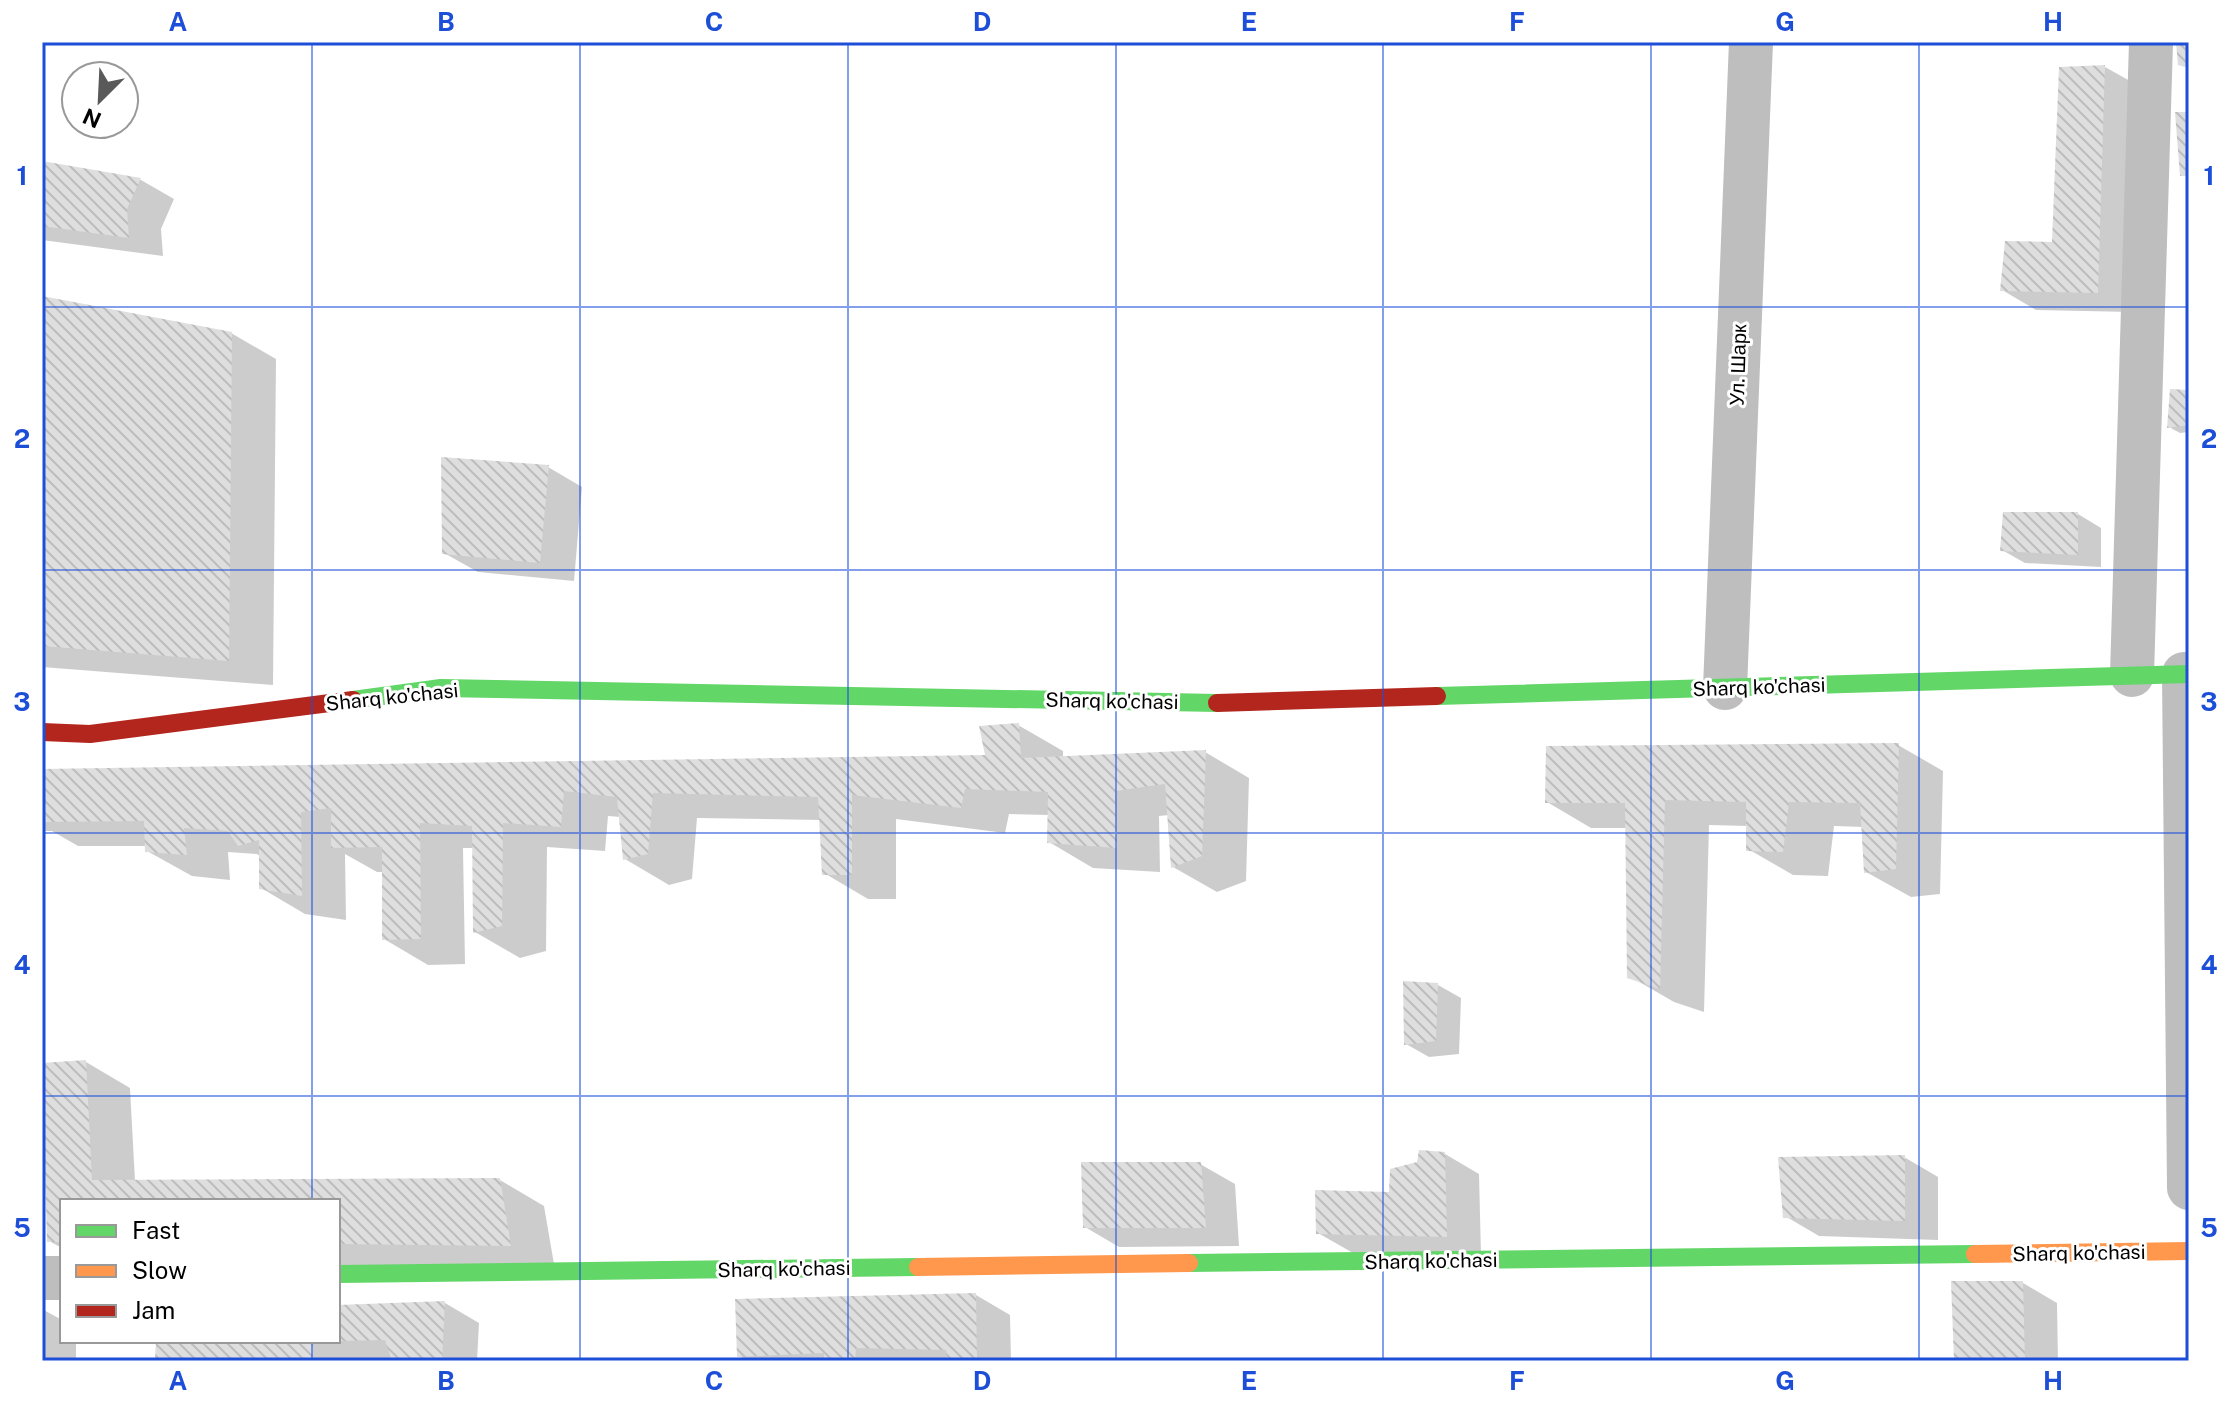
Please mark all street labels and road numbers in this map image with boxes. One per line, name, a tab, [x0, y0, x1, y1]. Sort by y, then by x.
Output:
street label: Ул. Шарк	[1725, 324, 1751, 406]
street label: Sharq ko'chasi	[1692, 673, 1826, 701]
street label: Sharq ko'chasi	[325, 678, 459, 716]
street label: Sharq ko'chasi	[1045, 688, 1179, 714]
street label: Sharq ko'chasi	[2012, 1240, 2146, 1266]
street label: Sharq ko'chasi	[1364, 1248, 1498, 1274]
street label: Sharq ko'chasi	[717, 1256, 851, 1282]

